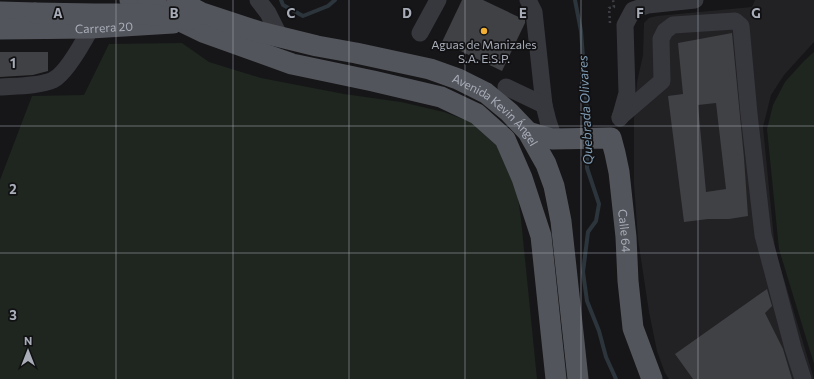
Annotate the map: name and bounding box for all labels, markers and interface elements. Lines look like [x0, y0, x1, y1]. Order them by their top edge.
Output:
text: A [53, 5, 63, 21]
text: B [170, 5, 179, 21]
text: C [287, 5, 296, 21]
text: D [402, 5, 412, 21]
text: E [519, 5, 527, 21]
text: F [636, 5, 644, 21]
text: G [751, 5, 761, 21]
street label: Carrera 20 [75, 18, 133, 35]
marker: Aguas de Manizales S.A. E.S.P. [479, 26, 489, 36]
place label: Aguas de Manizales S.A. E.S.P. [431, 37, 537, 65]
text: 1 [10, 55, 16, 71]
water label: Quebrada Olivares [574, 55, 596, 165]
street label: Avenida Kevin Ángel [451, 71, 541, 148]
text: 2 [9, 181, 17, 197]
street label: Calle 64 [616, 208, 634, 253]
text: 3 [9, 307, 17, 323]
north arrow [8, 331, 48, 371]
text: N [24, 334, 32, 347]

